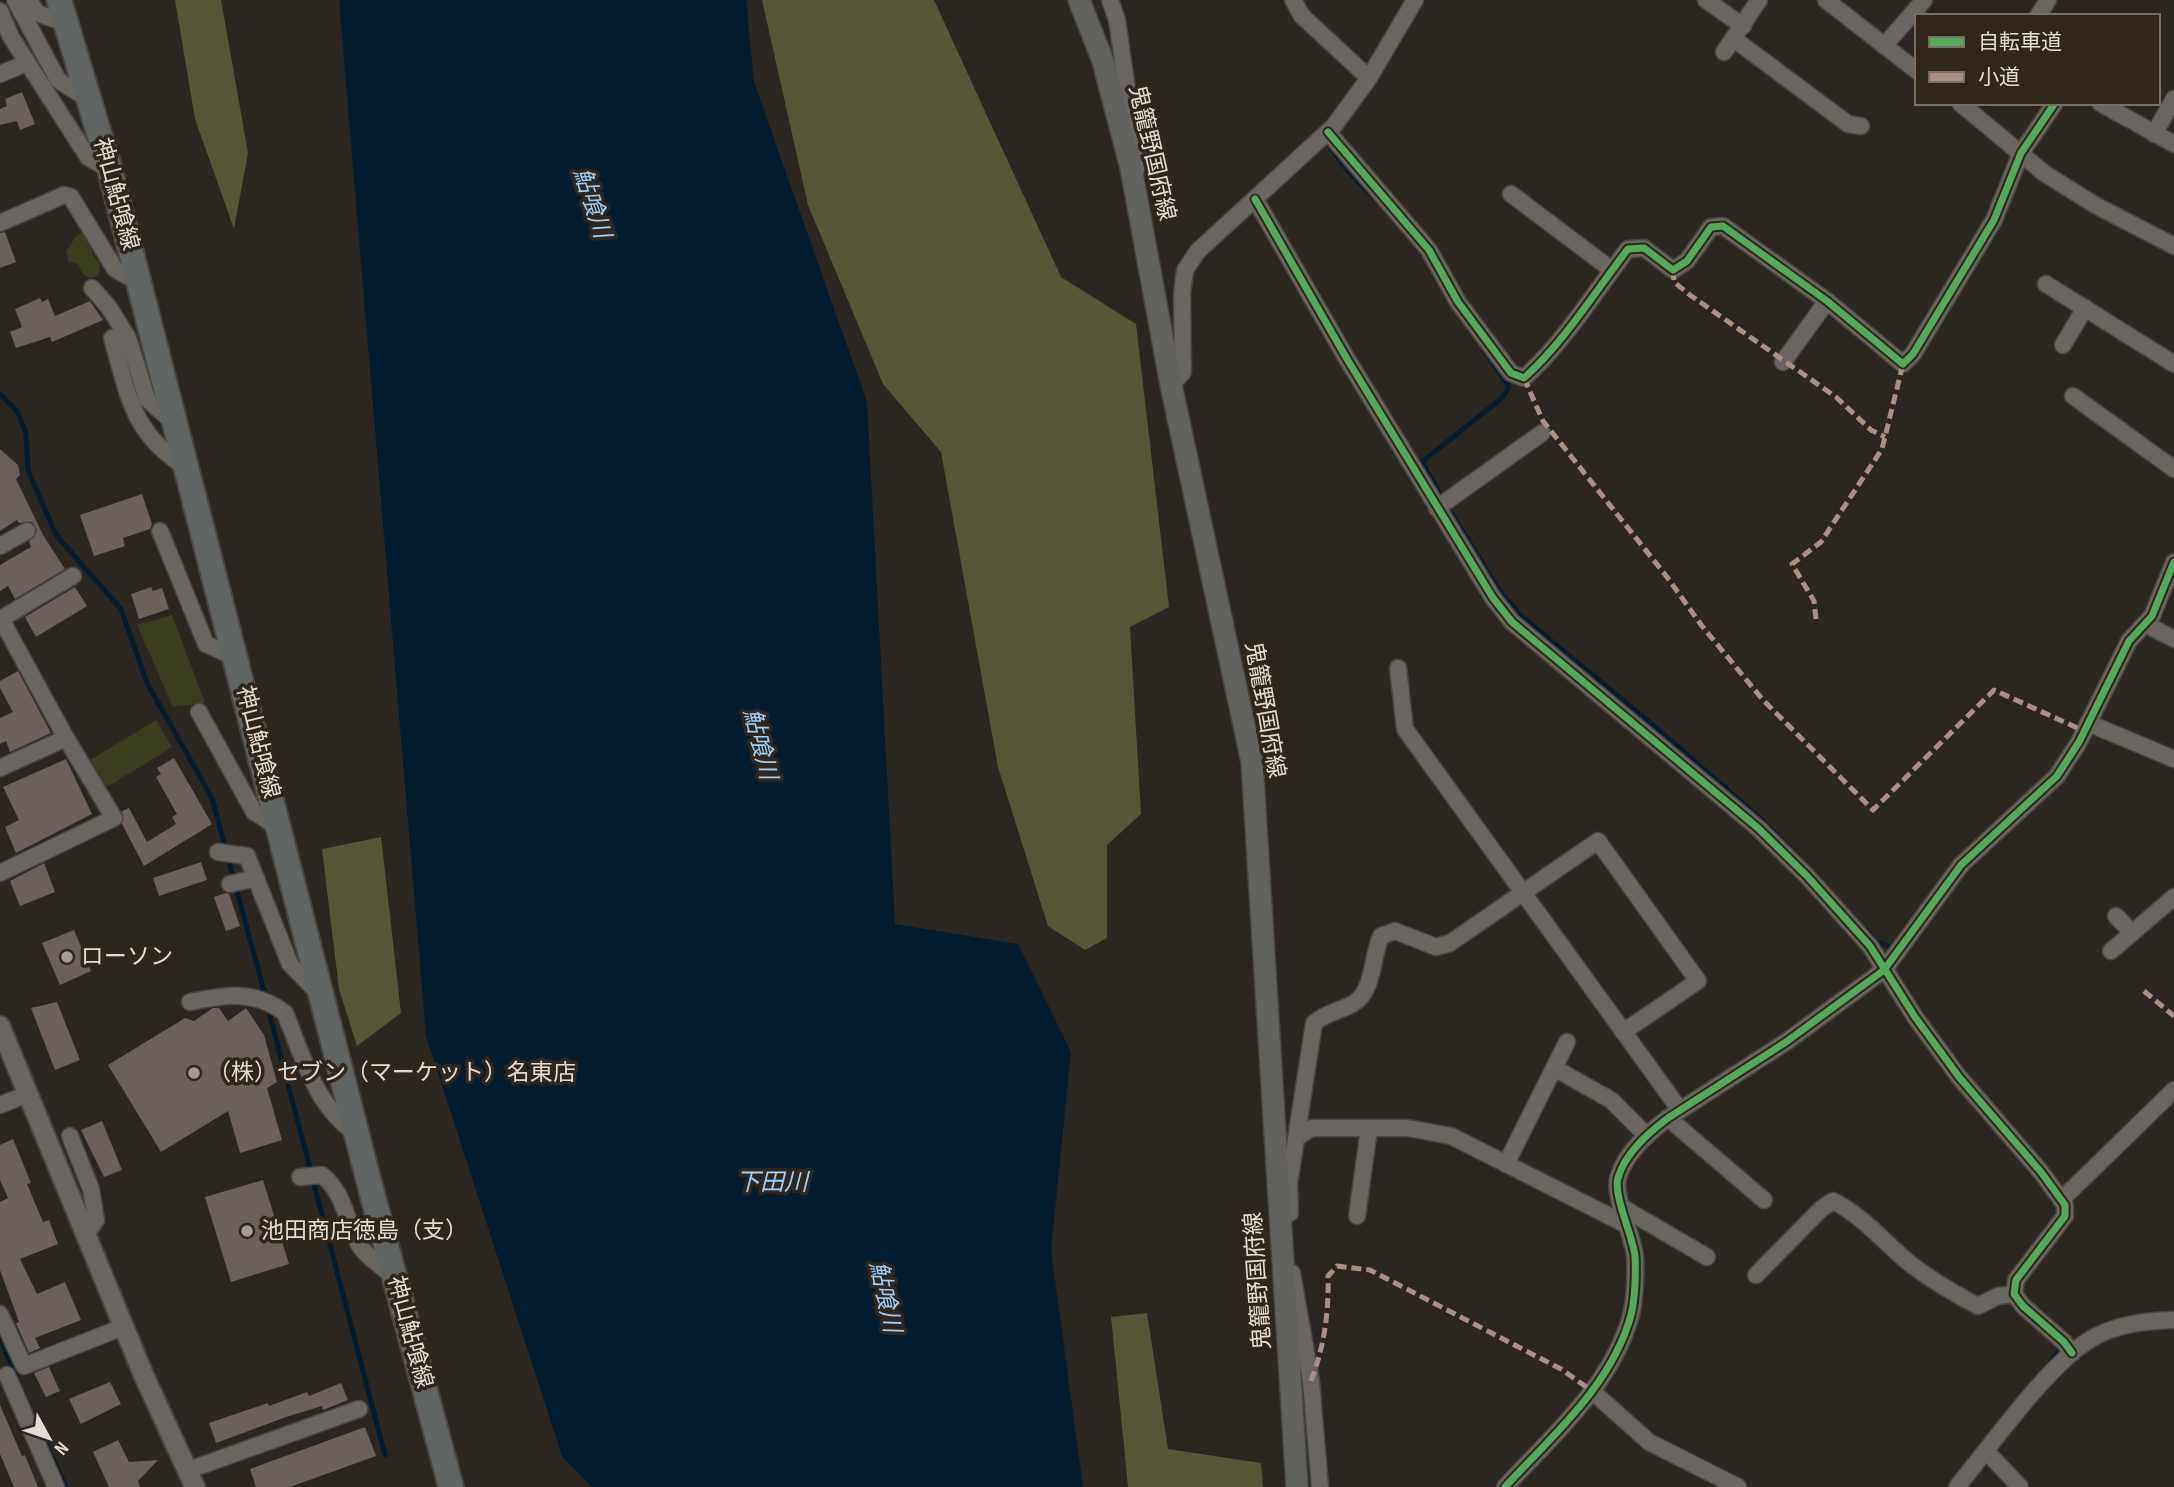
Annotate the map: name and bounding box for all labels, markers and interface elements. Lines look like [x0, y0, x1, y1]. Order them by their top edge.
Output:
legend [1915, 14, 2160, 105]
text: 自転車道 [1978, 30, 2062, 55]
text: 小道 [1978, 65, 2020, 90]
street label: 鬼籠野国府線 [1123, 83, 1181, 223]
street label: 神山鮎喰線 [88, 135, 144, 253]
water label: 鮎喰川 [567, 164, 618, 245]
street label: 鬼籠野国府線 [1239, 640, 1291, 780]
street label: 神山鮎喰線 [231, 683, 285, 801]
water label: 鮎喰川 [737, 706, 784, 785]
place label: ローソン [81, 943, 173, 971]
marker: ローソン [59, 949, 75, 965]
place label: （株）セブン（マーケット）名東店 [208, 1059, 576, 1087]
marker: （株）セブン（マーケット）名東店 [186, 1065, 202, 1081]
water label: 下田川 [736, 1168, 811, 1197]
street label: 鬼籠野国府線 [1239, 1211, 1277, 1351]
place label: 池田商店徳島（支） [261, 1217, 468, 1245]
marker: 池田商店徳島（支） [239, 1223, 255, 1239]
water label: 鮎喰川 [863, 1259, 907, 1338]
street label: 神山鮎喰線 [382, 1273, 438, 1391]
north arrow [14, 1403, 84, 1473]
text: N [49, 1437, 73, 1459]

